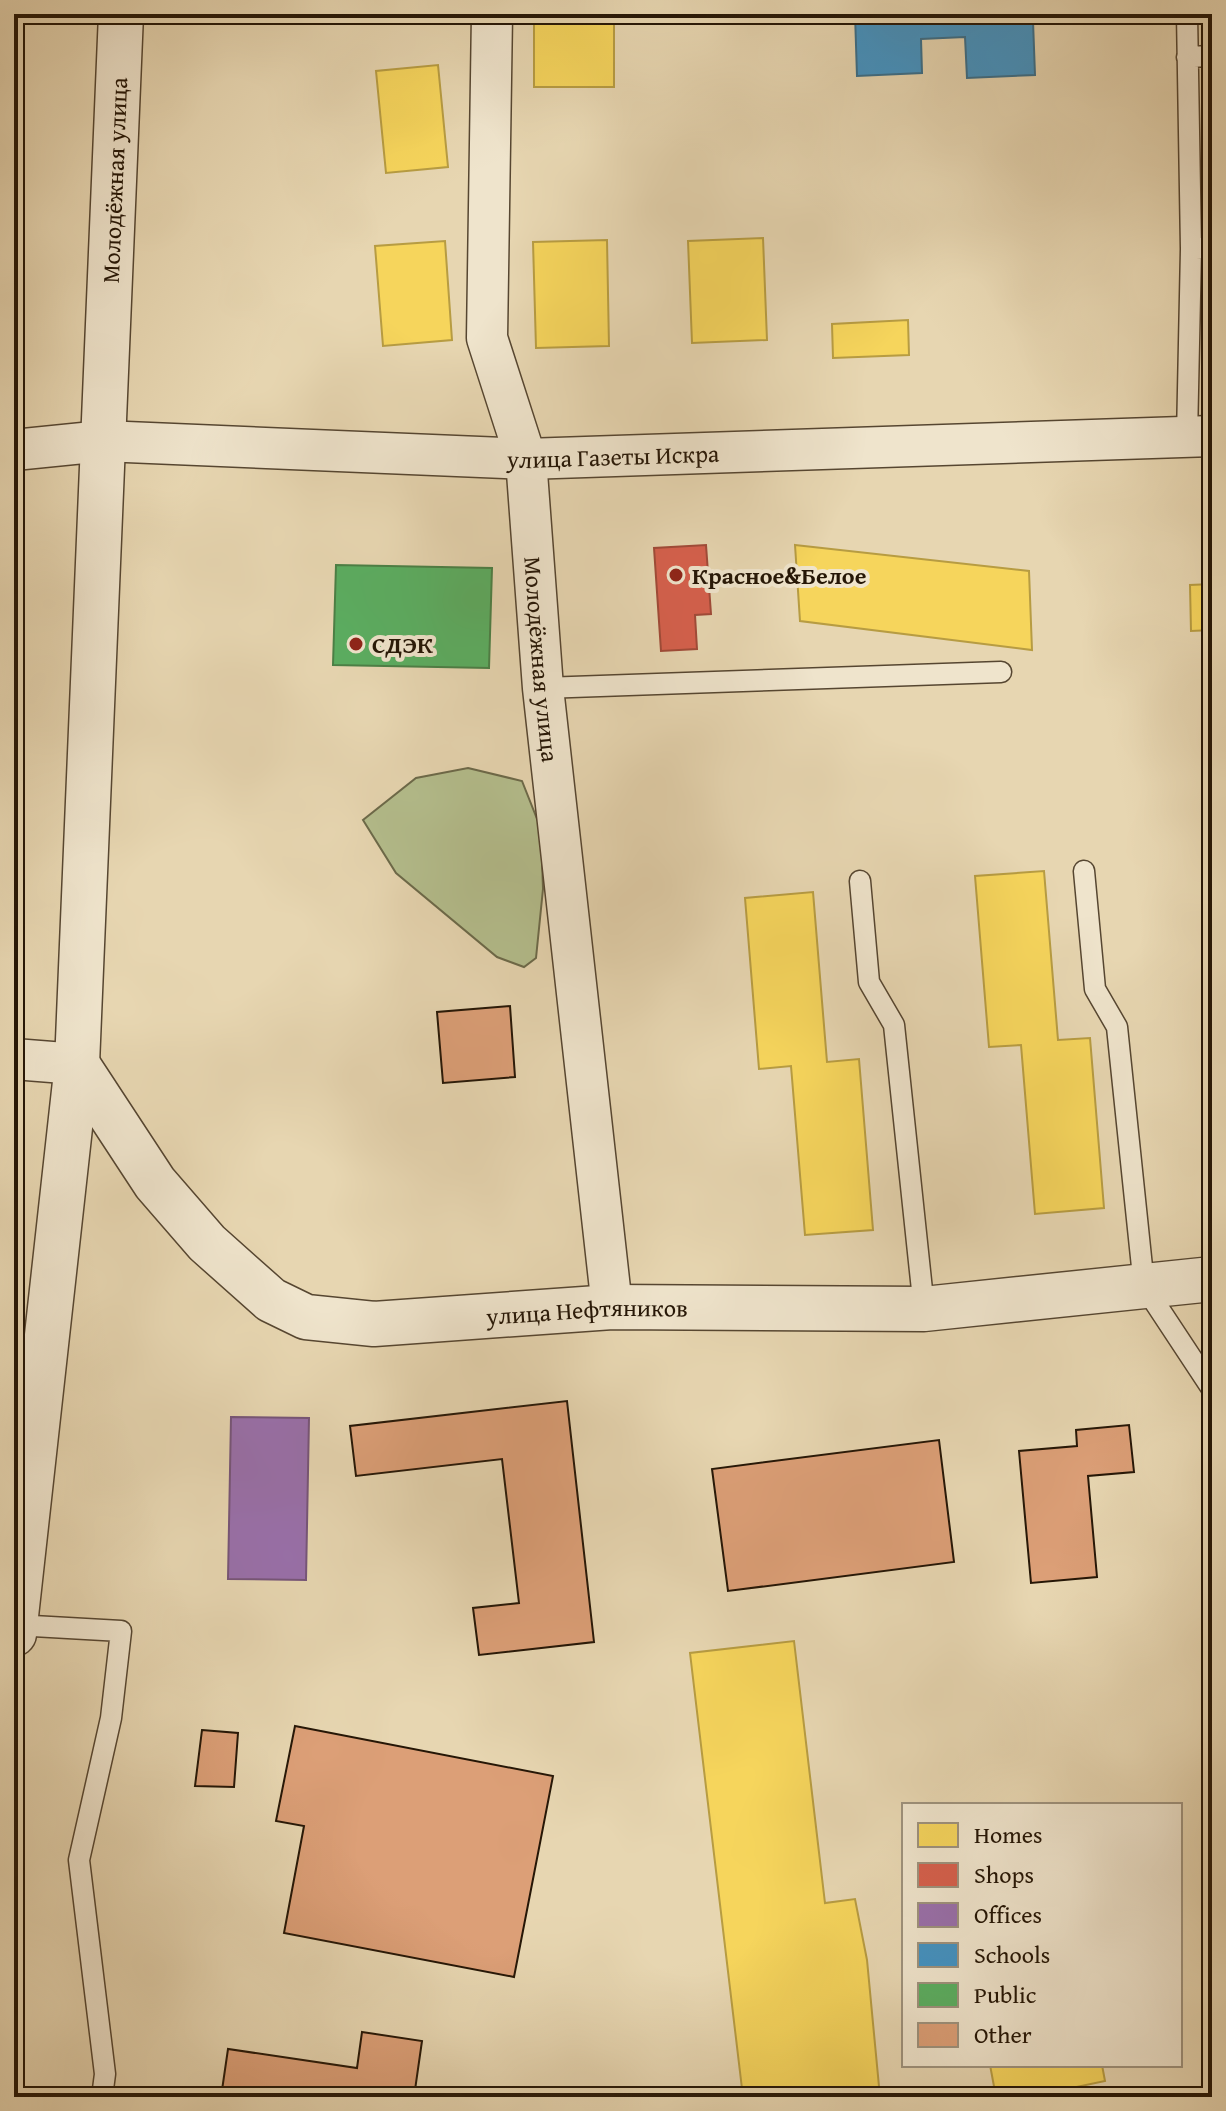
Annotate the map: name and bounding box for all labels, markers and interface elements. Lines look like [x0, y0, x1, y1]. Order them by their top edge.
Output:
street label: Молодёжная улица [92, 76, 136, 284]
street label: улица Газеты Искра [505, 435, 720, 477]
street label: Молодёжная улица [516, 555, 569, 764]
place label: Красное&Белое [692, 558, 867, 593]
marker: Красное&Белое [667, 566, 685, 584]
place label: СДЭК [372, 627, 433, 662]
marker: СДЭК [347, 635, 365, 653]
street label: улица Нефтяников [484, 1289, 688, 1334]
legend [902, 1803, 1182, 2067]
text: Homes [974, 1817, 1043, 1852]
text: Shops [974, 1857, 1034, 1892]
text: Offices [974, 1897, 1042, 1932]
text: Schools [974, 1937, 1050, 1972]
text: Public [974, 1977, 1037, 2012]
text: Other [974, 2017, 1032, 2052]

